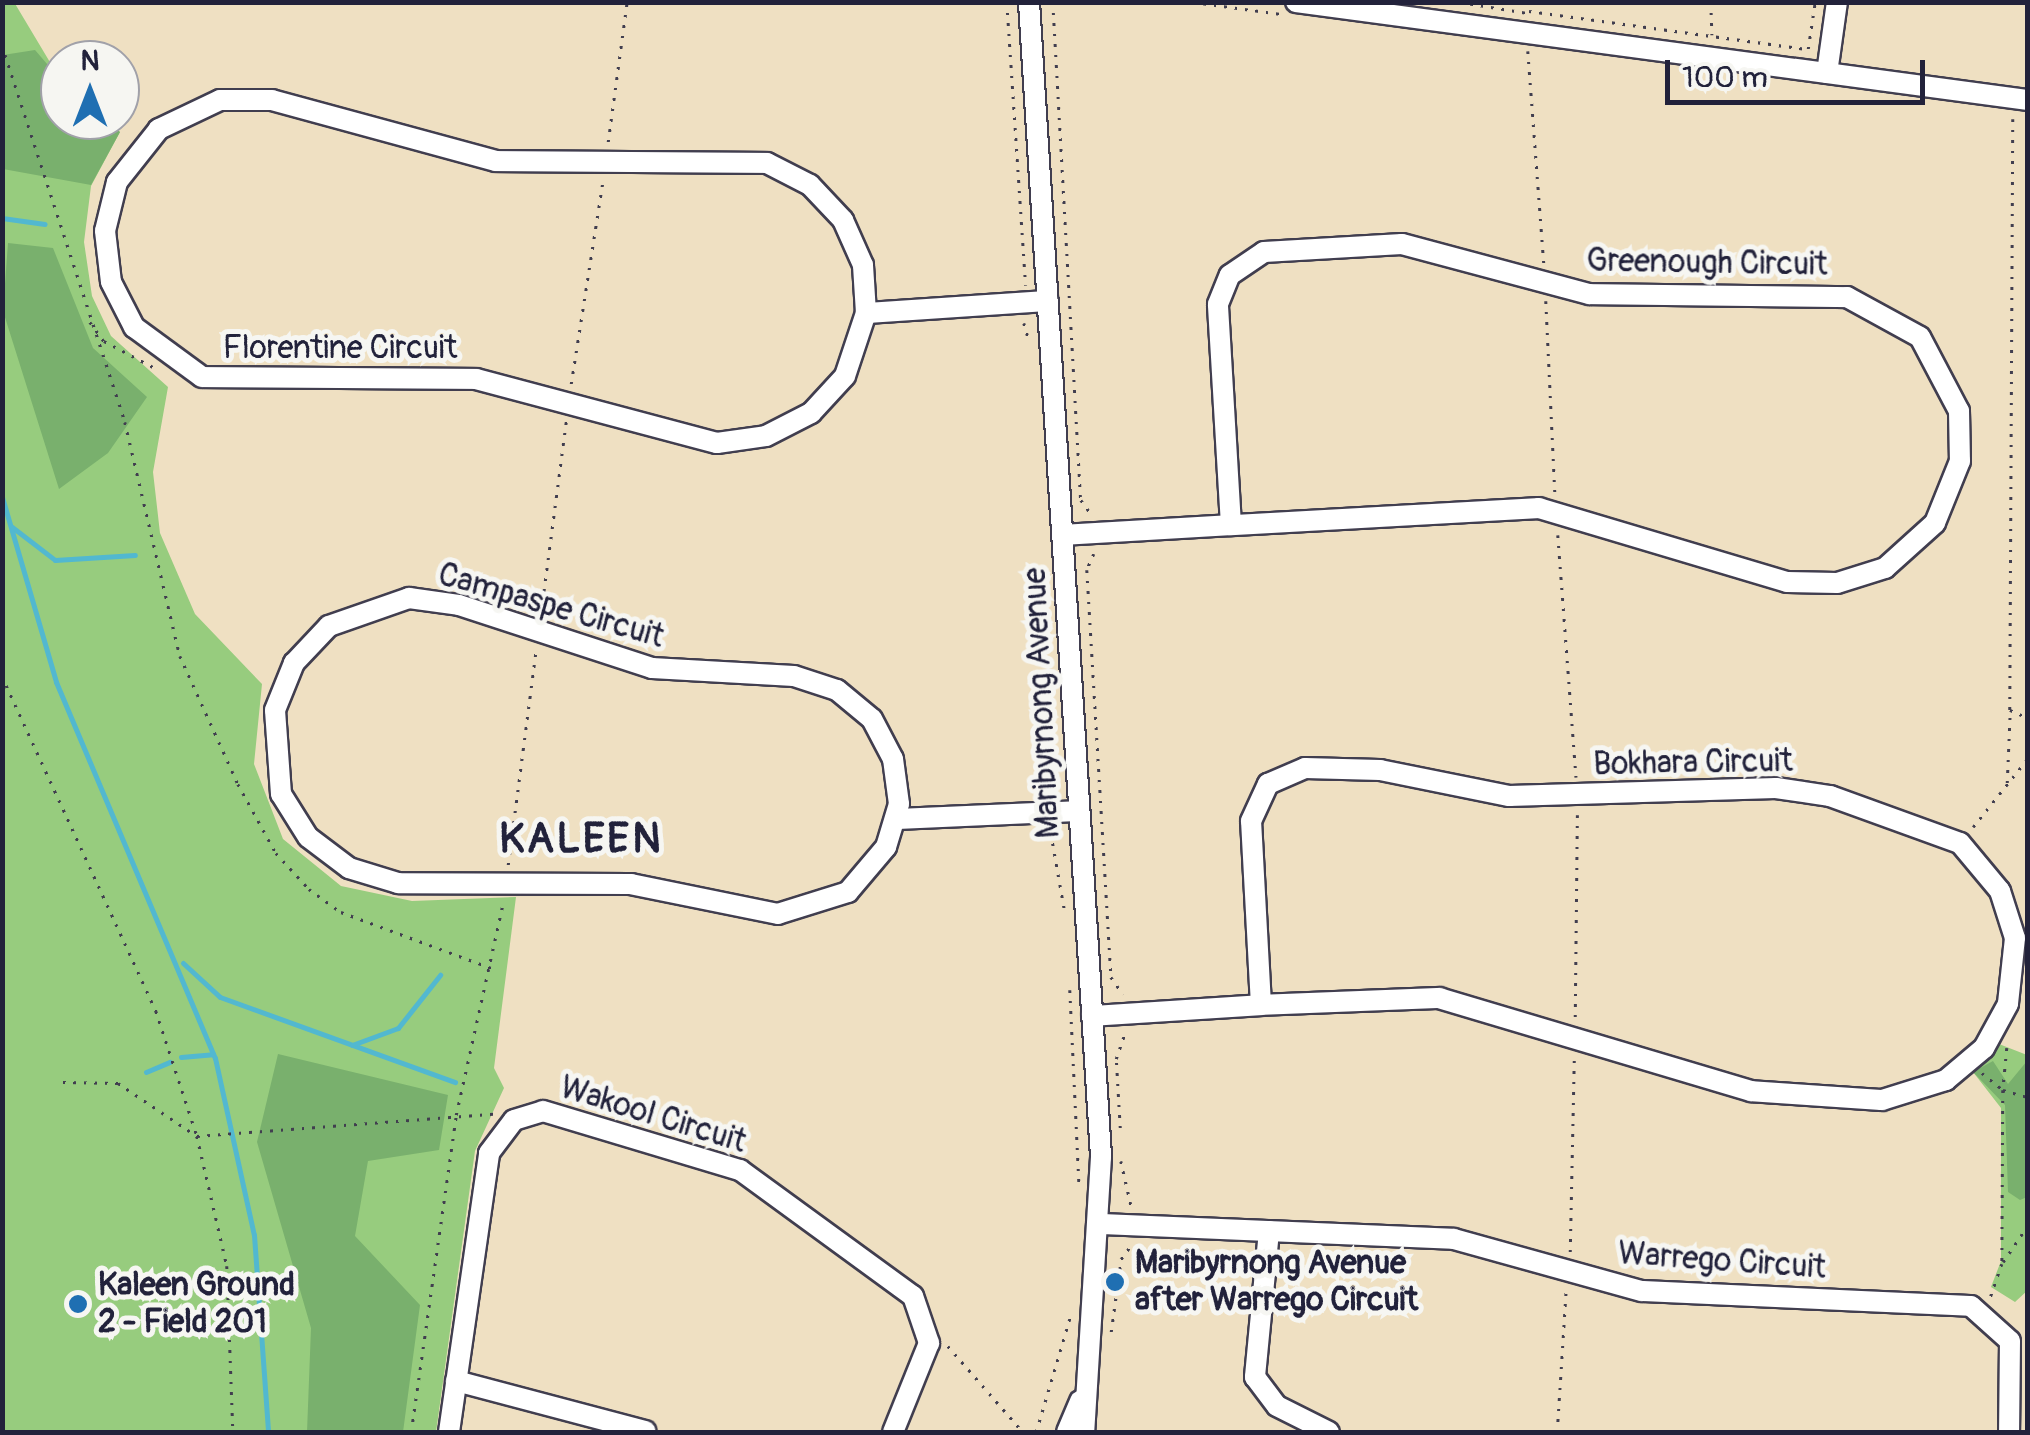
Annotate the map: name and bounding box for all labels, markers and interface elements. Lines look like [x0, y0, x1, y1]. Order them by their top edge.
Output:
north arrow [40, 40, 140, 140]
scale bar [1670, 40, 1930, 102]
text: N [81, 44, 99, 79]
text: 100 m [1682, 59, 1768, 96]
street label: Greenough Circuit [1586, 242, 1828, 284]
street label: Florentine Circuit [223, 329, 457, 367]
street label: Campaspe Circuit [434, 555, 668, 657]
street label: Maribyrnong Avenue [1016, 567, 1068, 839]
street label: Bokhara Circuit [1593, 742, 1793, 784]
district label: KALEEN [499, 814, 663, 864]
street label: Wakool Circuit [555, 1069, 751, 1161]
street label: Warrego Circuit [1617, 1235, 1827, 1287]
place label: Maribyrnong Avenue after Warrego Circuit [1135, 1245, 1418, 1320]
place label: Kaleen Ground 2 - Field 201 [98, 1267, 295, 1342]
marker: Maribyrnong Avenue after Warrego Circuit [1104, 1271, 1126, 1293]
marker: Kaleen Ground 2 - Field 201 [67, 1293, 89, 1315]

